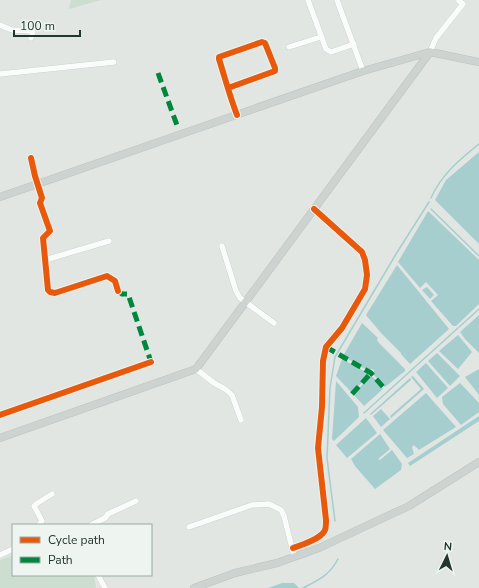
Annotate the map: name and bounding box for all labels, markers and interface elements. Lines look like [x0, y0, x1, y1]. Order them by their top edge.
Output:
scale bar [14, 12, 80, 38]
text: 100 m [20, 18, 55, 34]
legend [12, 524, 152, 576]
text: Cycle path [48, 532, 105, 548]
north arrow [427, 536, 467, 576]
text: N [443, 539, 453, 554]
text: Path [48, 552, 73, 568]

